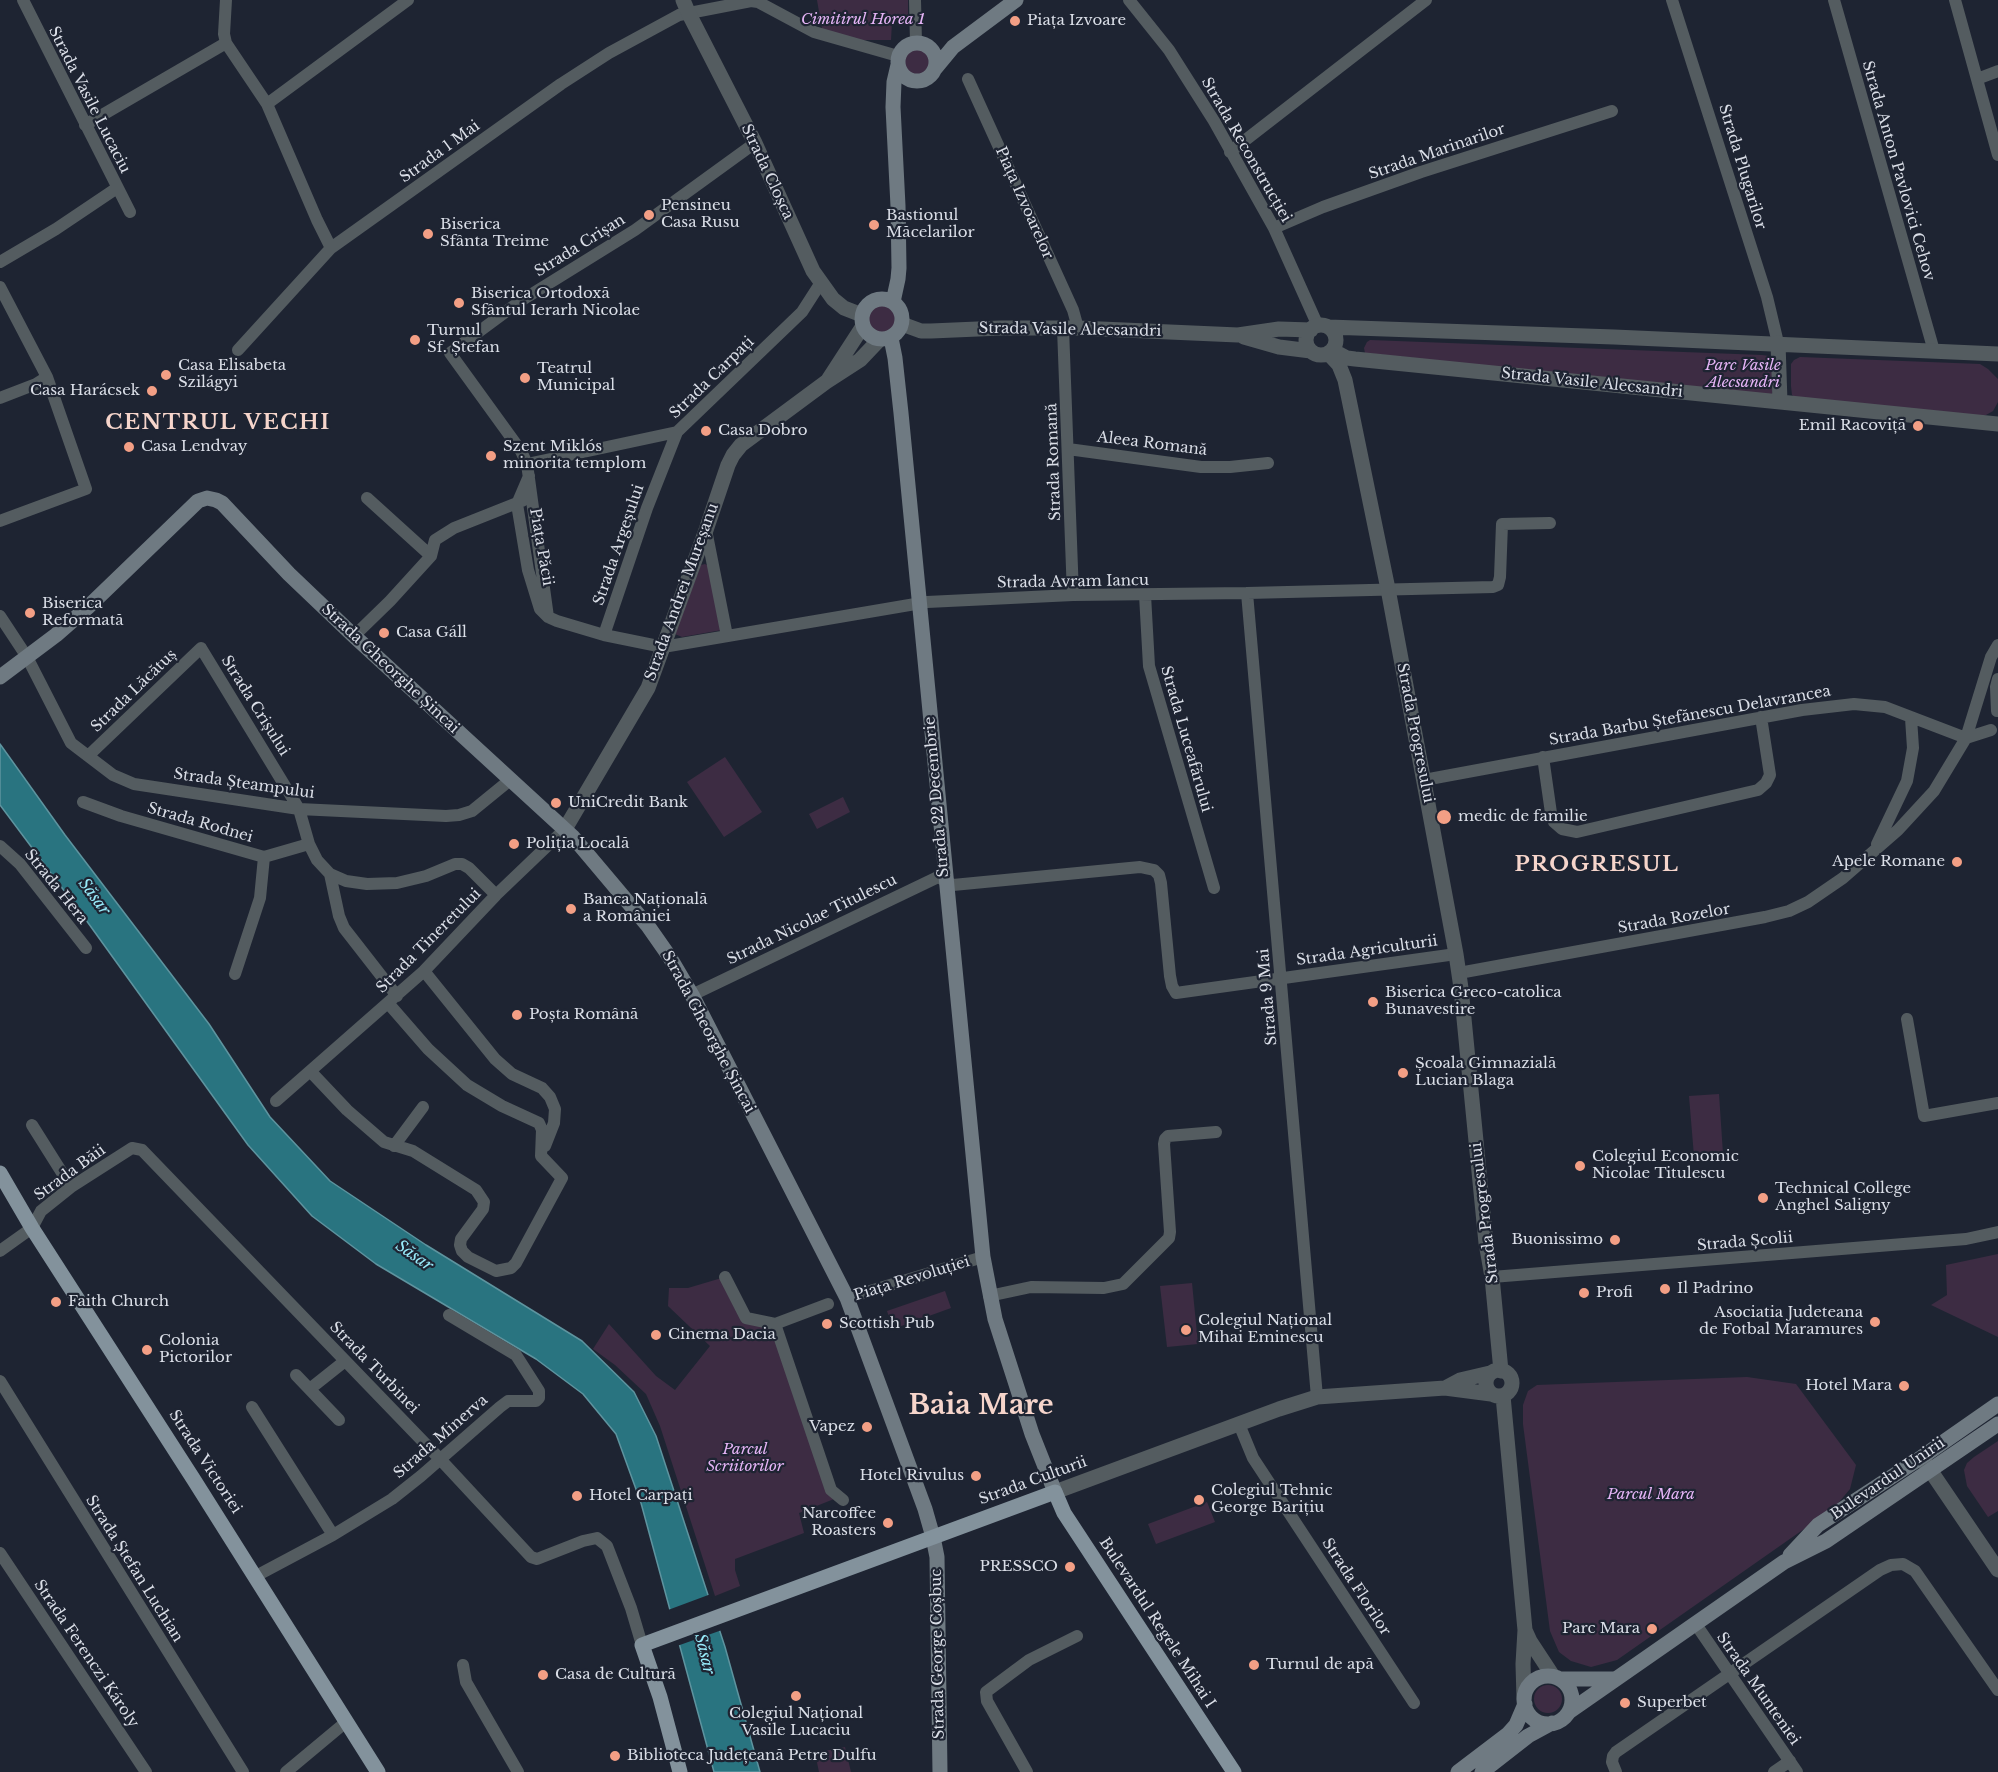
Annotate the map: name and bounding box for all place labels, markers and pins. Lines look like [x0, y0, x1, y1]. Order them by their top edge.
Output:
place label: Piața Izvoare [1027, 12, 1126, 30]
marker: Piața Izvoare [1008, 14, 1022, 28]
place label: Pensineu Casa Rusu [661, 197, 739, 232]
place label: Bastionul Măcelarilor [886, 207, 975, 242]
marker: Pensineu Casa Rusu [642, 208, 656, 222]
place label: Biserica Sfânta Treime [440, 216, 549, 251]
marker: Bastionul Măcelarilor [867, 218, 881, 232]
marker: Biserica Sfânta Treime [421, 227, 435, 241]
place label: Biserica Ortodoxă Sfântul Ierarh Nicolae [471, 285, 640, 320]
marker: Biserica Ortodoxă Sfântul Ierarh Nicolae [452, 296, 466, 310]
place label: Turnul Sf. Ștefan [427, 322, 500, 357]
marker: Turnul Sf. Ștefan [408, 333, 422, 347]
place label: Casa Elisabeta Szilágyi [178, 357, 286, 392]
place label: Teatrul Municipal [537, 360, 615, 395]
marker: Casa Elisabeta Szilágyi [159, 368, 173, 382]
marker: Teatrul Municipal [518, 371, 532, 385]
place label: Casa Harácsek [30, 382, 140, 400]
marker: Casa Harácsek [145, 384, 159, 398]
place label: Emil Racoviță [1799, 417, 1906, 435]
marker: Emil Racoviță [1911, 419, 1925, 433]
place label: Casa Dobro [718, 422, 807, 440]
marker: Casa Dobro [699, 424, 713, 438]
place label: Casa Lendvay [141, 438, 247, 456]
place label: Szent Miklós minorita templom [503, 438, 646, 473]
marker: Casa Lendvay [122, 440, 136, 454]
marker: Szent Miklós minorita templom [484, 449, 498, 463]
place label: Biserica Reformată [42, 595, 124, 630]
marker: Biserica Reformată [23, 606, 37, 620]
place label: Casa Gáll [396, 624, 467, 642]
marker: Casa Gáll [377, 626, 391, 640]
place label: UniCredit Bank [568, 794, 688, 812]
marker: UniCredit Bank [549, 796, 563, 810]
marker: medic de familie [1435, 808, 1453, 826]
place label: medic de familie [1458, 808, 1588, 826]
place label: Poliția Locală [526, 835, 629, 853]
marker: Poliția Locală [507, 837, 521, 851]
place label: Apele Romane [1832, 853, 1945, 871]
marker: Apele Romane [1950, 855, 1964, 869]
place label: Banca Națională a României [583, 891, 708, 926]
marker: Banca Națională a României [564, 902, 578, 916]
place label: Biserica Greco-catolica Bunavestire [1385, 984, 1562, 1019]
marker: Biserica Greco-catolica Bunavestire [1366, 995, 1380, 1009]
place label: Poșta Română [529, 1006, 638, 1024]
marker: Poșta Română [510, 1008, 524, 1022]
place label: Școala Gimnazială Lucian Blaga [1415, 1055, 1556, 1090]
marker: Școala Gimnazială Lucian Blaga [1396, 1066, 1410, 1080]
place label: Colegiul Economic Nicolae Titulescu [1592, 1148, 1739, 1183]
marker: Colegiul Economic Nicolae Titulescu [1573, 1159, 1587, 1173]
place label: Technical College Anghel Saligny [1775, 1180, 1911, 1215]
marker: Technical College Anghel Saligny [1756, 1191, 1770, 1205]
place label: Buonissimo [1512, 1231, 1603, 1249]
marker: Buonissimo [1608, 1233, 1622, 1247]
place label: Il Padrino [1677, 1280, 1753, 1298]
marker: Il Padrino [1658, 1282, 1672, 1296]
place label: Profi [1596, 1284, 1633, 1302]
marker: Profi [1577, 1286, 1591, 1300]
place label: Faith Church [68, 1293, 169, 1311]
marker: Faith Church [49, 1295, 63, 1309]
place label: Asociatia Judeteana de Fotbal Maramures [1699, 1304, 1863, 1339]
place label: Colegiul Național Mihai Eminescu [1198, 1312, 1332, 1347]
place label: Scottish Pub [839, 1315, 935, 1333]
marker: Asociatia Judeteana de Fotbal Maramures [1868, 1315, 1882, 1329]
marker: Scottish Pub [820, 1317, 834, 1331]
marker: Colegiul Național Mihai Eminescu [1179, 1323, 1193, 1337]
place label: Cinema Dacia [668, 1326, 776, 1344]
marker: Cinema Dacia [649, 1328, 663, 1342]
place label: Colonia Pictorilor [159, 1332, 232, 1367]
marker: Colonia Pictorilor [140, 1343, 154, 1357]
place label: Hotel Mara [1805, 1377, 1892, 1395]
marker: Hotel Mara [1897, 1379, 1911, 1393]
place label: Vapez [809, 1418, 855, 1436]
marker: Vapez [860, 1420, 874, 1434]
place label: Hotel Rivulus [859, 1467, 964, 1485]
marker: Hotel Rivulus [969, 1469, 983, 1483]
place label: Colegiul Tehnic George Barițiu [1211, 1482, 1332, 1517]
place label: Hotel Carpați [589, 1487, 692, 1505]
marker: Hotel Carpați [570, 1489, 584, 1503]
marker: Colegiul Tehnic George Barițiu [1192, 1493, 1206, 1507]
place label: Narcoffee Roasters [802, 1505, 876, 1540]
marker: Narcoffee Roasters [881, 1516, 895, 1530]
place label: PRESSCO [979, 1558, 1058, 1576]
marker: PRESSCO [1063, 1560, 1077, 1574]
place label: Parc Mara [1562, 1620, 1640, 1638]
marker: Parc Mara [1645, 1622, 1659, 1636]
place label: Turnul de apă [1266, 1656, 1374, 1674]
marker: Turnul de apă [1247, 1658, 1261, 1672]
place label: Casa de Cultură [555, 1666, 676, 1684]
marker: Casa de Cultură [536, 1668, 550, 1682]
marker: Colegiul Național Vasile Lucaciu [789, 1689, 803, 1703]
place label: Superbet [1637, 1694, 1707, 1712]
marker: Superbet [1618, 1696, 1632, 1710]
place label: Colegiul Național Vasile Lucaciu [729, 1705, 863, 1740]
place label: Biblioteca Județeană Petre Dulfu [627, 1747, 876, 1765]
marker: Biblioteca Județeană Petre Dulfu [608, 1749, 622, 1763]

